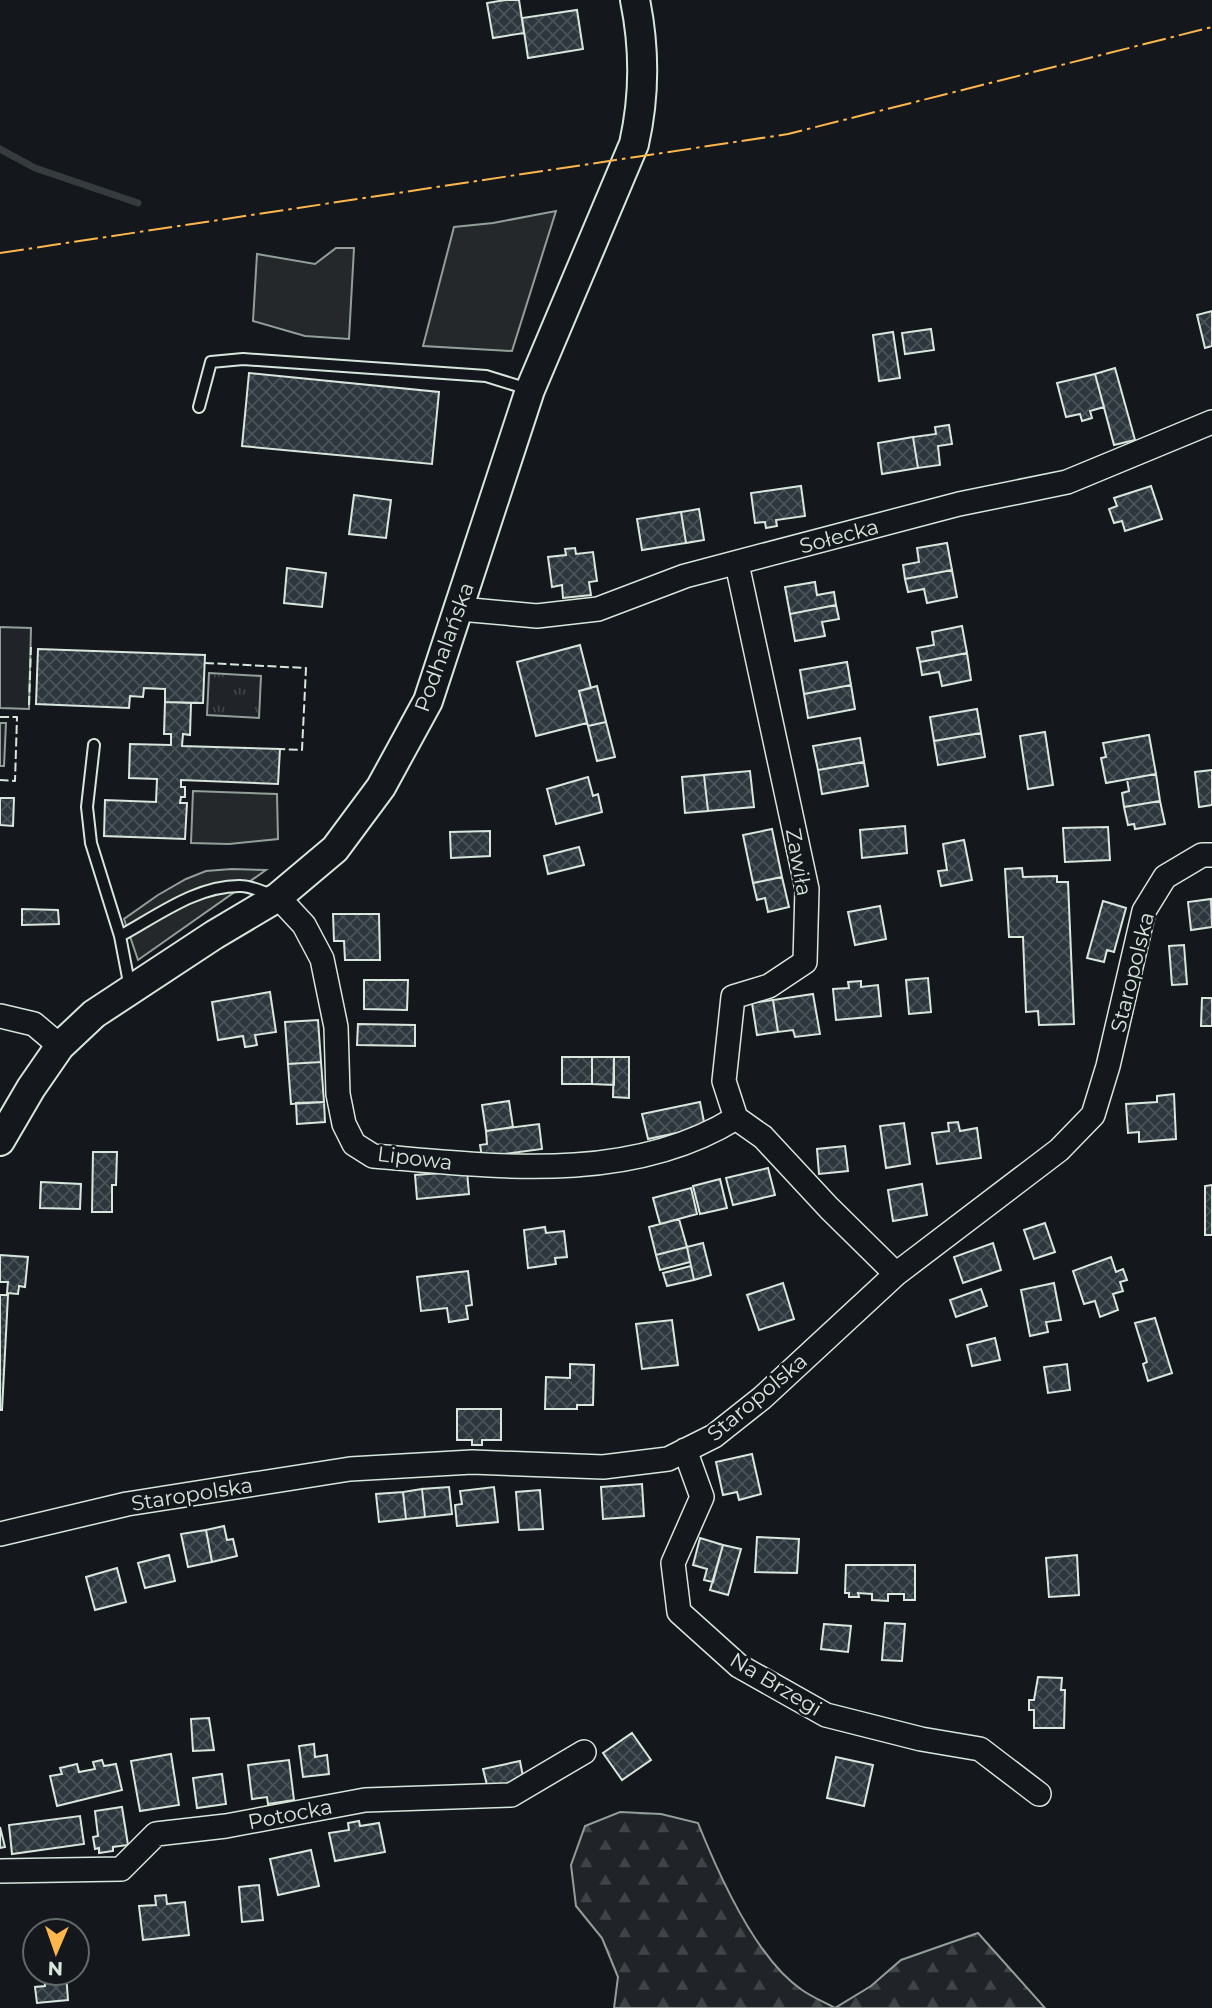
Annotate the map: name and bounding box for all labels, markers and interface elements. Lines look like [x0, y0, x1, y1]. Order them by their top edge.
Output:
street label: Sołecka [797, 513, 881, 559]
street label: Podhalańska [409, 579, 479, 715]
street label: Zawiła [781, 826, 817, 898]
street label: Staropolska [1105, 909, 1159, 1035]
street label: Lipowa [376, 1141, 454, 1175]
street label: Staropolska [702, 1348, 812, 1446]
street label: Staropolska [129, 1472, 255, 1516]
street label: Na Brzegi [726, 1647, 826, 1721]
street label: Potocka [246, 1794, 334, 1834]
north arrow [21, 1917, 91, 1987]
text: N [47, 1957, 64, 1980]

